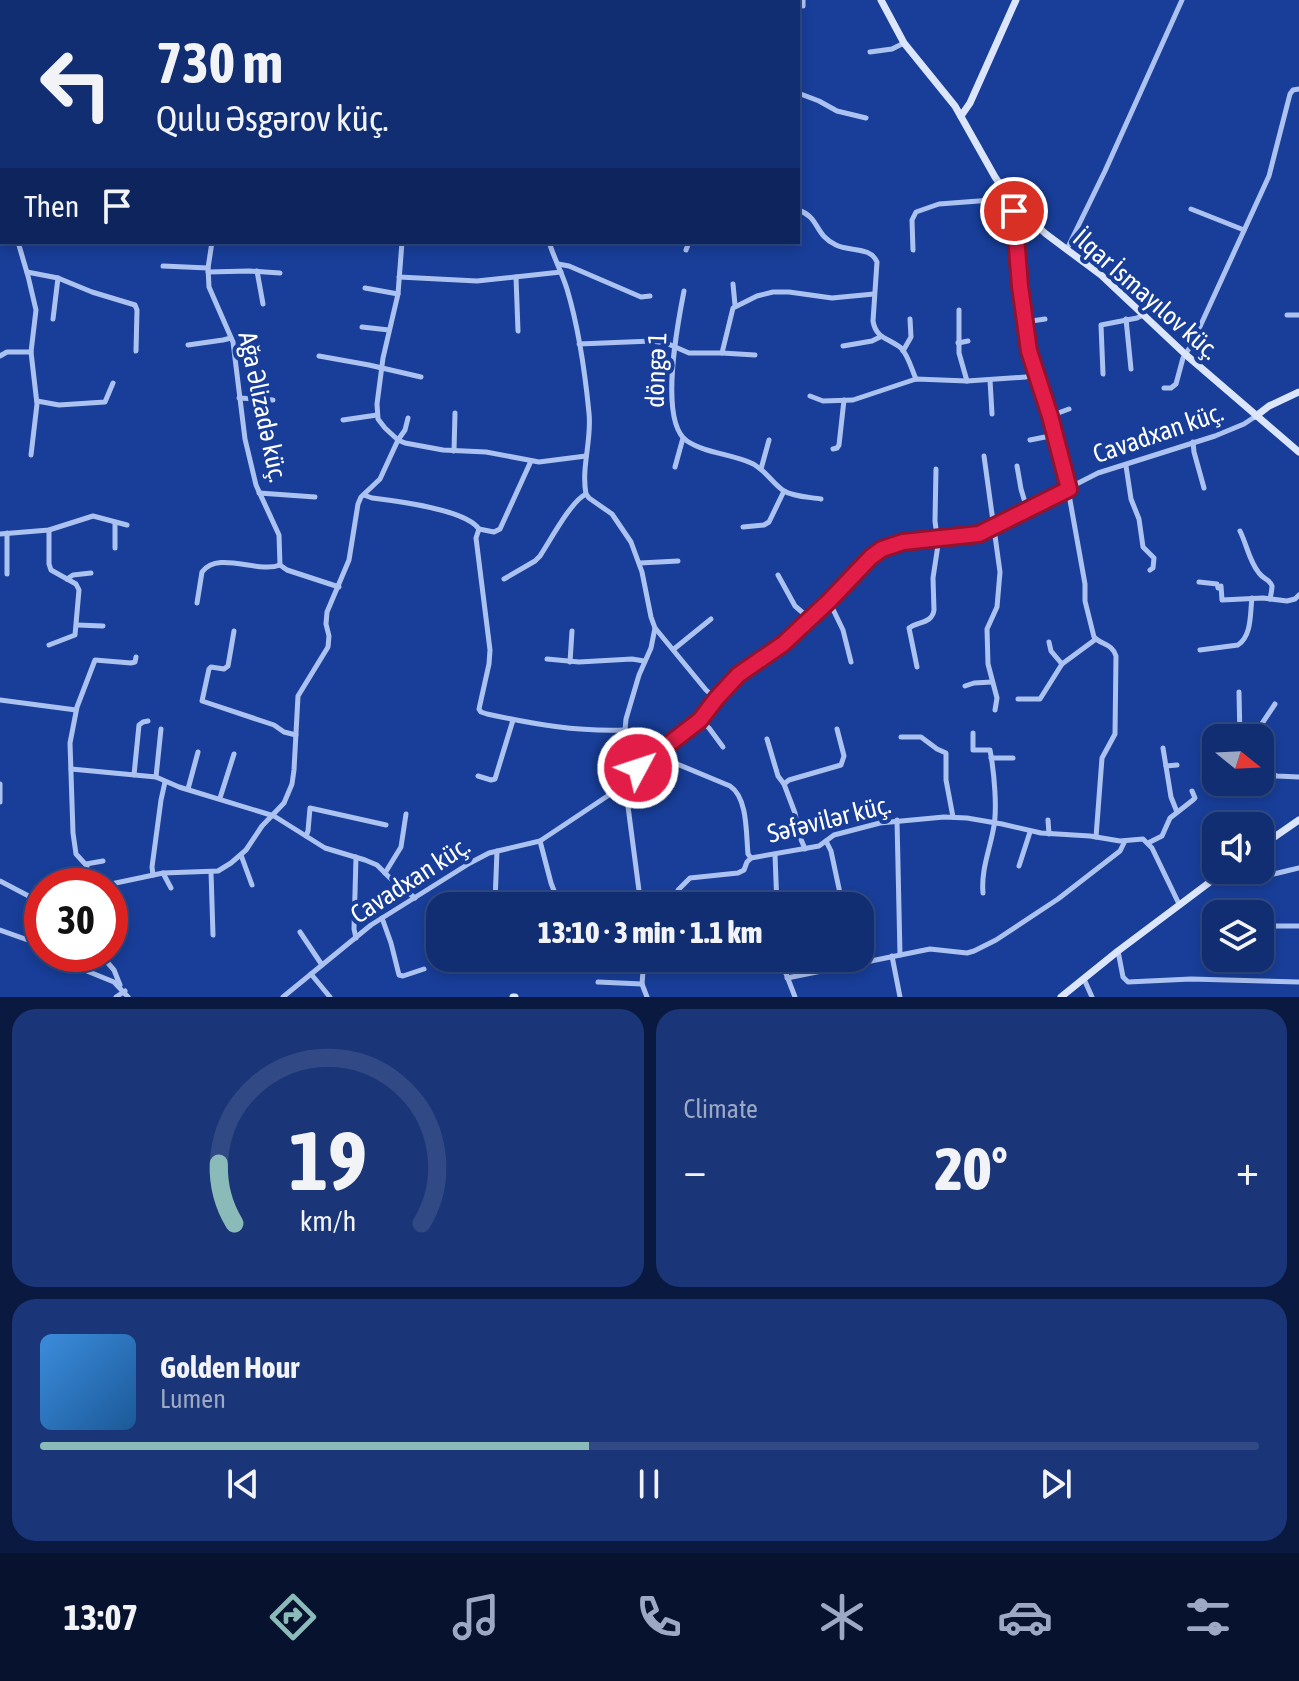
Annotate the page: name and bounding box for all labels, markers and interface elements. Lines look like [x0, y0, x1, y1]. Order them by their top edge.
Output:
text: 730 m [156, 31, 283, 95]
icon: left [24, 32, 128, 136]
text: Qulu Əsgərov küç. [156, 97, 389, 139]
pin [980, 177, 1048, 245]
icon: arrive [95, 184, 139, 228]
text: Then [24, 189, 79, 223]
icon: arrive [992, 189, 1036, 233]
street label: İlqar İsmayılov küç. [1067, 223, 1225, 365]
street label: Ağa Əlizadə küç. [232, 329, 294, 485]
street label: döngə 1 [640, 332, 672, 408]
street label: Cavadxan küç. [1089, 397, 1227, 469]
north arrow [1202, 724, 1274, 796]
map controls [1202, 724, 1274, 972]
position arrow [596, 726, 680, 810]
street label: Səfəvilər küç. [764, 789, 894, 849]
button: sound [1202, 812, 1274, 884]
street label: Cavadxan küç. [345, 830, 475, 930]
speed limit sign: 30 [24, 868, 128, 972]
button: layers [1202, 900, 1274, 972]
text: 13:10 · 3 min · 1.1 km [538, 915, 762, 949]
text: Climate [684, 1094, 758, 1124]
text: 19 [289, 1112, 367, 1208]
text: 20° [935, 1134, 1008, 1203]
text: − [684, 1144, 706, 1194]
text: + [1236, 1144, 1259, 1194]
text: km/h [299, 1204, 356, 1237]
text: Golden Hour [160, 1350, 299, 1384]
text: Lumen [160, 1384, 226, 1414]
icon: previous [221, 1462, 265, 1506]
icon: pause [627, 1462, 671, 1506]
icon: next [1034, 1462, 1078, 1506]
icon: directions [265, 1589, 321, 1645]
icon: music [448, 1589, 504, 1645]
icon: phone [631, 1589, 687, 1645]
icon: climate [814, 1589, 870, 1645]
icon: car [997, 1589, 1053, 1645]
icon: filters [1180, 1589, 1236, 1645]
text: 13:07 [63, 1596, 138, 1638]

